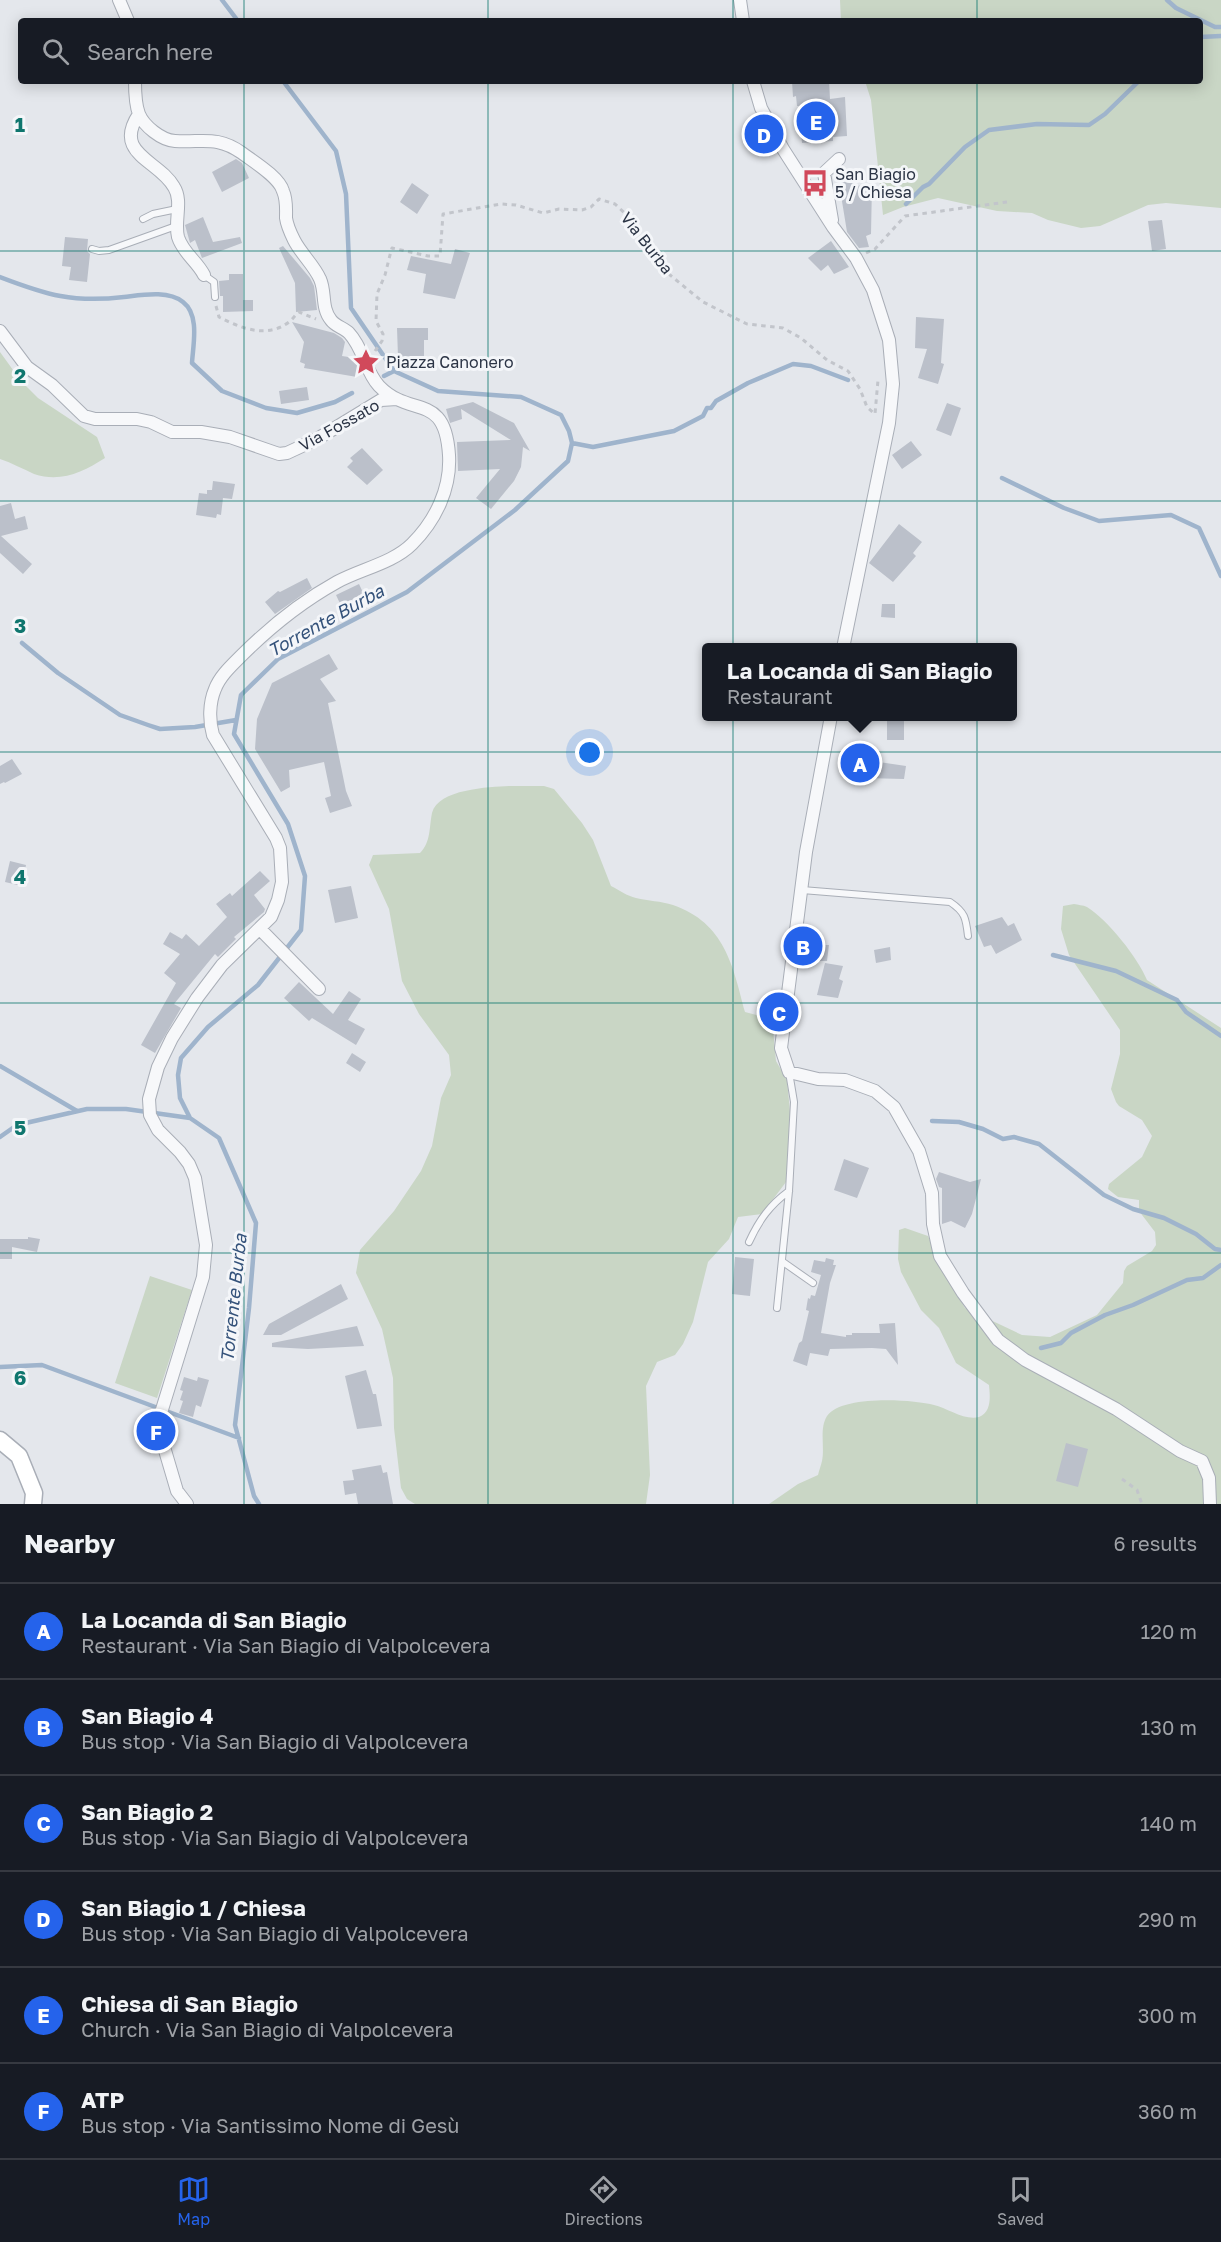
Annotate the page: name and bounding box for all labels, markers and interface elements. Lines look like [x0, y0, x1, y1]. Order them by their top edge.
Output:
search box [18, 18, 1203, 84]
icon: search [39, 35, 72, 68]
text: Search here [87, 38, 213, 65]
pin: E [796, 98, 836, 144]
text: 1 [15, 112, 25, 136]
pin: D [744, 112, 783, 156]
place label: San Biagio 5 / Chiesa [835, 164, 916, 202]
bus stop icon: San Biagio 5 / Chiesa [800, 168, 830, 198]
street label: Via Burba [616, 208, 678, 278]
place icon: Piazza Canonero [351, 347, 381, 377]
place label: Piazza Canonero [386, 352, 514, 372]
text: 2 [14, 363, 26, 387]
street label: Via Fossato [295, 395, 383, 455]
water label: Torrente Burba [264, 579, 388, 661]
text: 3 [14, 613, 26, 637]
popup [702, 643, 1017, 721]
text: La Locanda di San Biagio [727, 657, 992, 684]
text: Restaurant [727, 684, 833, 708]
your location [575, 738, 604, 767]
pin: A [840, 740, 880, 786]
text: 4 [14, 864, 26, 888]
pin: B [784, 924, 822, 968]
pin: C [760, 990, 798, 1034]
text: 5 [14, 1115, 26, 1139]
water label: Torrente Burba [215, 1232, 251, 1363]
text: 6 [14, 1365, 26, 1389]
pin: F [136, 1408, 176, 1454]
text: Nearby [24, 1528, 115, 1559]
text: 6 results [1113, 1531, 1197, 1555]
text: La Locanda di San Biagio [81, 1606, 347, 1633]
text: A [36, 1619, 51, 1643]
text: 120 m [1141, 1619, 1197, 1643]
text: Restaurant · Via San Biagio di Valpolcevera [81, 1633, 491, 1657]
text: San Biagio 4 [81, 1702, 214, 1729]
text: B [36, 1715, 51, 1739]
text: 130 m [1141, 1715, 1197, 1739]
text: Bus stop · Via San Biagio di Valpolcevera [81, 1729, 469, 1753]
text: San Biagio 2 [81, 1798, 213, 1825]
text: C [36, 1811, 51, 1835]
text: 140 m [1140, 1811, 1197, 1835]
text: Bus stop · Via San Biagio di Valpolcevera [81, 1825, 469, 1849]
text: San Biagio 1 / Chiesa [81, 1894, 306, 1921]
text: D [36, 1907, 51, 1931]
text: 290 m [1138, 1907, 1197, 1931]
text: Bus stop · Via San Biagio di Valpolcevera [81, 1921, 469, 1945]
text: Chiesa di San Biagio [81, 1990, 298, 2017]
text: E [37, 2003, 50, 2027]
text: 300 m [1138, 2003, 1197, 2027]
text: Church · Via San Biagio di Valpolcevera [81, 2017, 453, 2041]
text: ATP [81, 2086, 124, 2113]
text: F [38, 2099, 49, 2123]
text: 360 m [1138, 2099, 1197, 2123]
text: Bus stop · Via Santissimo Nome di Gesù [81, 2113, 459, 2137]
tab: Map [177, 2173, 210, 2229]
tab: Directions [565, 2173, 643, 2229]
tab: Saved [997, 2173, 1044, 2229]

